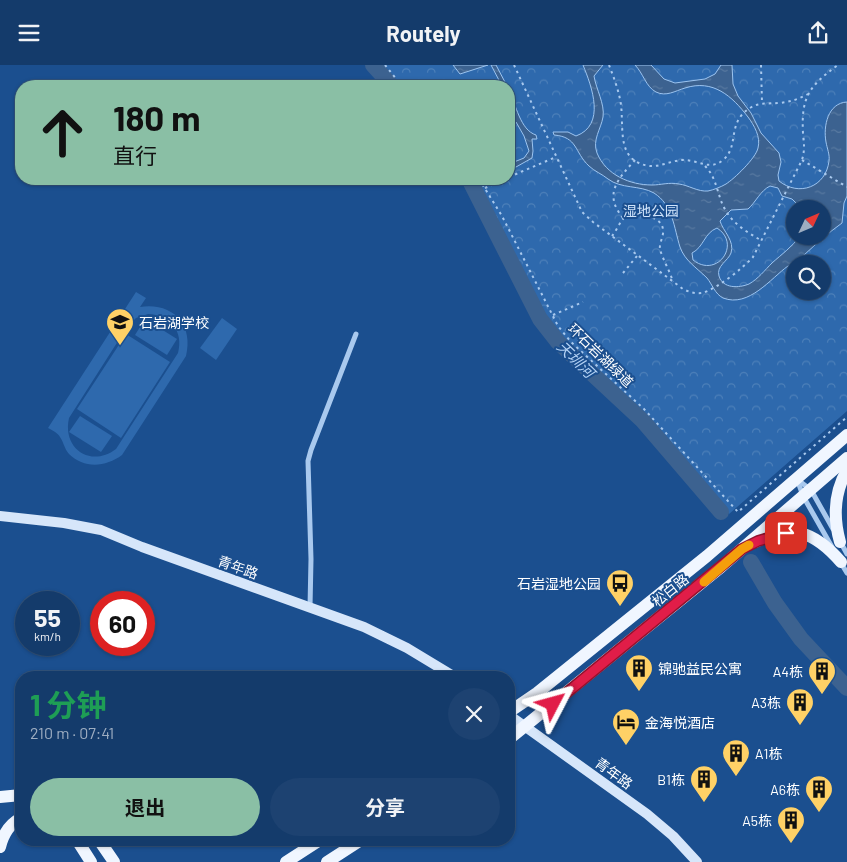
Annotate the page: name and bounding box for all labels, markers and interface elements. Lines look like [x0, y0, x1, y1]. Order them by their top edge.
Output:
icon: menu [15, 19, 43, 47]
icon: share [804, 19, 832, 47]
text: Routely [386, 20, 461, 46]
text: 180 m [113, 96, 201, 138]
icon: ahead [30, 100, 95, 165]
text: 直行 [113, 142, 157, 168]
north arrow [786, 200, 831, 245]
map controls [786, 200, 831, 300]
park label: 湿地公园 [623, 202, 679, 219]
button: search [786, 255, 831, 300]
school or university icon: 石岩湖学校 [105, 307, 135, 346]
place label: 石岩湖学校 [139, 314, 209, 331]
street label: 环石岩湖绿道 [565, 320, 637, 390]
water label: 天圳河 [554, 337, 601, 383]
pin [765, 512, 807, 554]
icon: arrive [772, 519, 800, 547]
street label: 青年路 [215, 552, 261, 582]
bus stop icon: 石岩湿地公园 [605, 568, 635, 607]
street label: 松白路 [648, 570, 692, 610]
place label: 石岩湿地公园 [517, 575, 601, 592]
speed limit sign: 60 [90, 591, 155, 656]
text: 55 [34, 602, 61, 632]
text: km/h [34, 629, 61, 643]
building icon: 锦驰益民公寓 [624, 653, 654, 692]
building icon: A4栋 [807, 656, 837, 695]
place label: 锦驰益民公寓 [658, 660, 742, 677]
place label: A4栋 [773, 663, 803, 680]
position arrow [526, 677, 578, 729]
text: 1 分钟 [30, 686, 107, 722]
building icon: A3栋 [785, 687, 815, 726]
button: close [448, 688, 500, 740]
place label: A3栋 [751, 694, 781, 711]
hotel icon: 金海悦酒店 [611, 707, 641, 746]
place label: 金海悦酒店 [645, 714, 715, 731]
text: 210 m · 07:41 [30, 723, 114, 742]
building icon: A1栋 [721, 738, 751, 777]
place label: A1栋 [755, 745, 782, 762]
street label: 青年路 [592, 754, 636, 792]
building icon: B1栋 [689, 764, 719, 803]
place label: B1栋 [657, 771, 685, 788]
building icon: A6栋 [804, 774, 834, 813]
button: 退出 [30, 778, 260, 836]
button: 分享 [270, 778, 500, 836]
place label: A6栋 [770, 781, 800, 798]
building icon: A5栋 [776, 805, 806, 844]
place label: A5栋 [742, 812, 772, 829]

